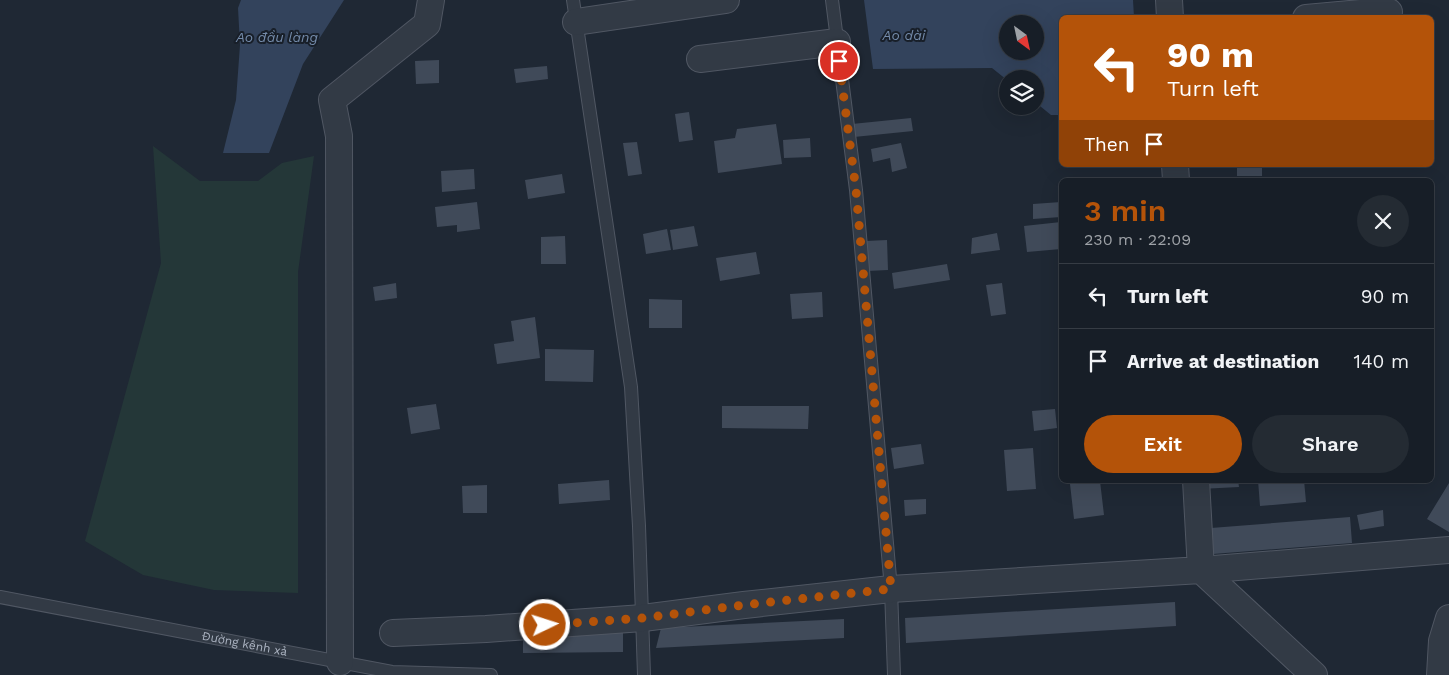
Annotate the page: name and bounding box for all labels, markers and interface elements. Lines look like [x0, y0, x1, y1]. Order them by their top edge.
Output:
north arrow [999, 15, 1044, 60]
map controls [999, 15, 1044, 115]
water label: Ao dài [882, 27, 926, 43]
water label: Ao đầu làng [235, 29, 318, 45]
text: 90 m [1167, 34, 1254, 76]
icon: left [1084, 35, 1149, 100]
pin [818, 40, 860, 82]
icon: arrive [825, 47, 853, 75]
button: layers [999, 70, 1044, 115]
text: Turn left [1167, 76, 1259, 101]
icon: arrive [1140, 130, 1168, 158]
text: Then [1084, 133, 1130, 156]
text: 3 min [1084, 193, 1166, 228]
button: close [1357, 195, 1409, 247]
text: 230 m · 22:09 [1084, 230, 1191, 249]
icon: left [1084, 282, 1112, 310]
text: Turn left [1127, 285, 1208, 308]
text: 90 m [1361, 285, 1409, 308]
icon: arrive [1084, 347, 1112, 375]
text: Arrive at destination [1127, 350, 1319, 373]
text: 140 m [1354, 350, 1409, 373]
button: Exit [1084, 415, 1242, 473]
button: Share [1252, 415, 1409, 473]
position arrow [518, 598, 570, 650]
street label: Đường kênh xả [201, 629, 289, 659]

